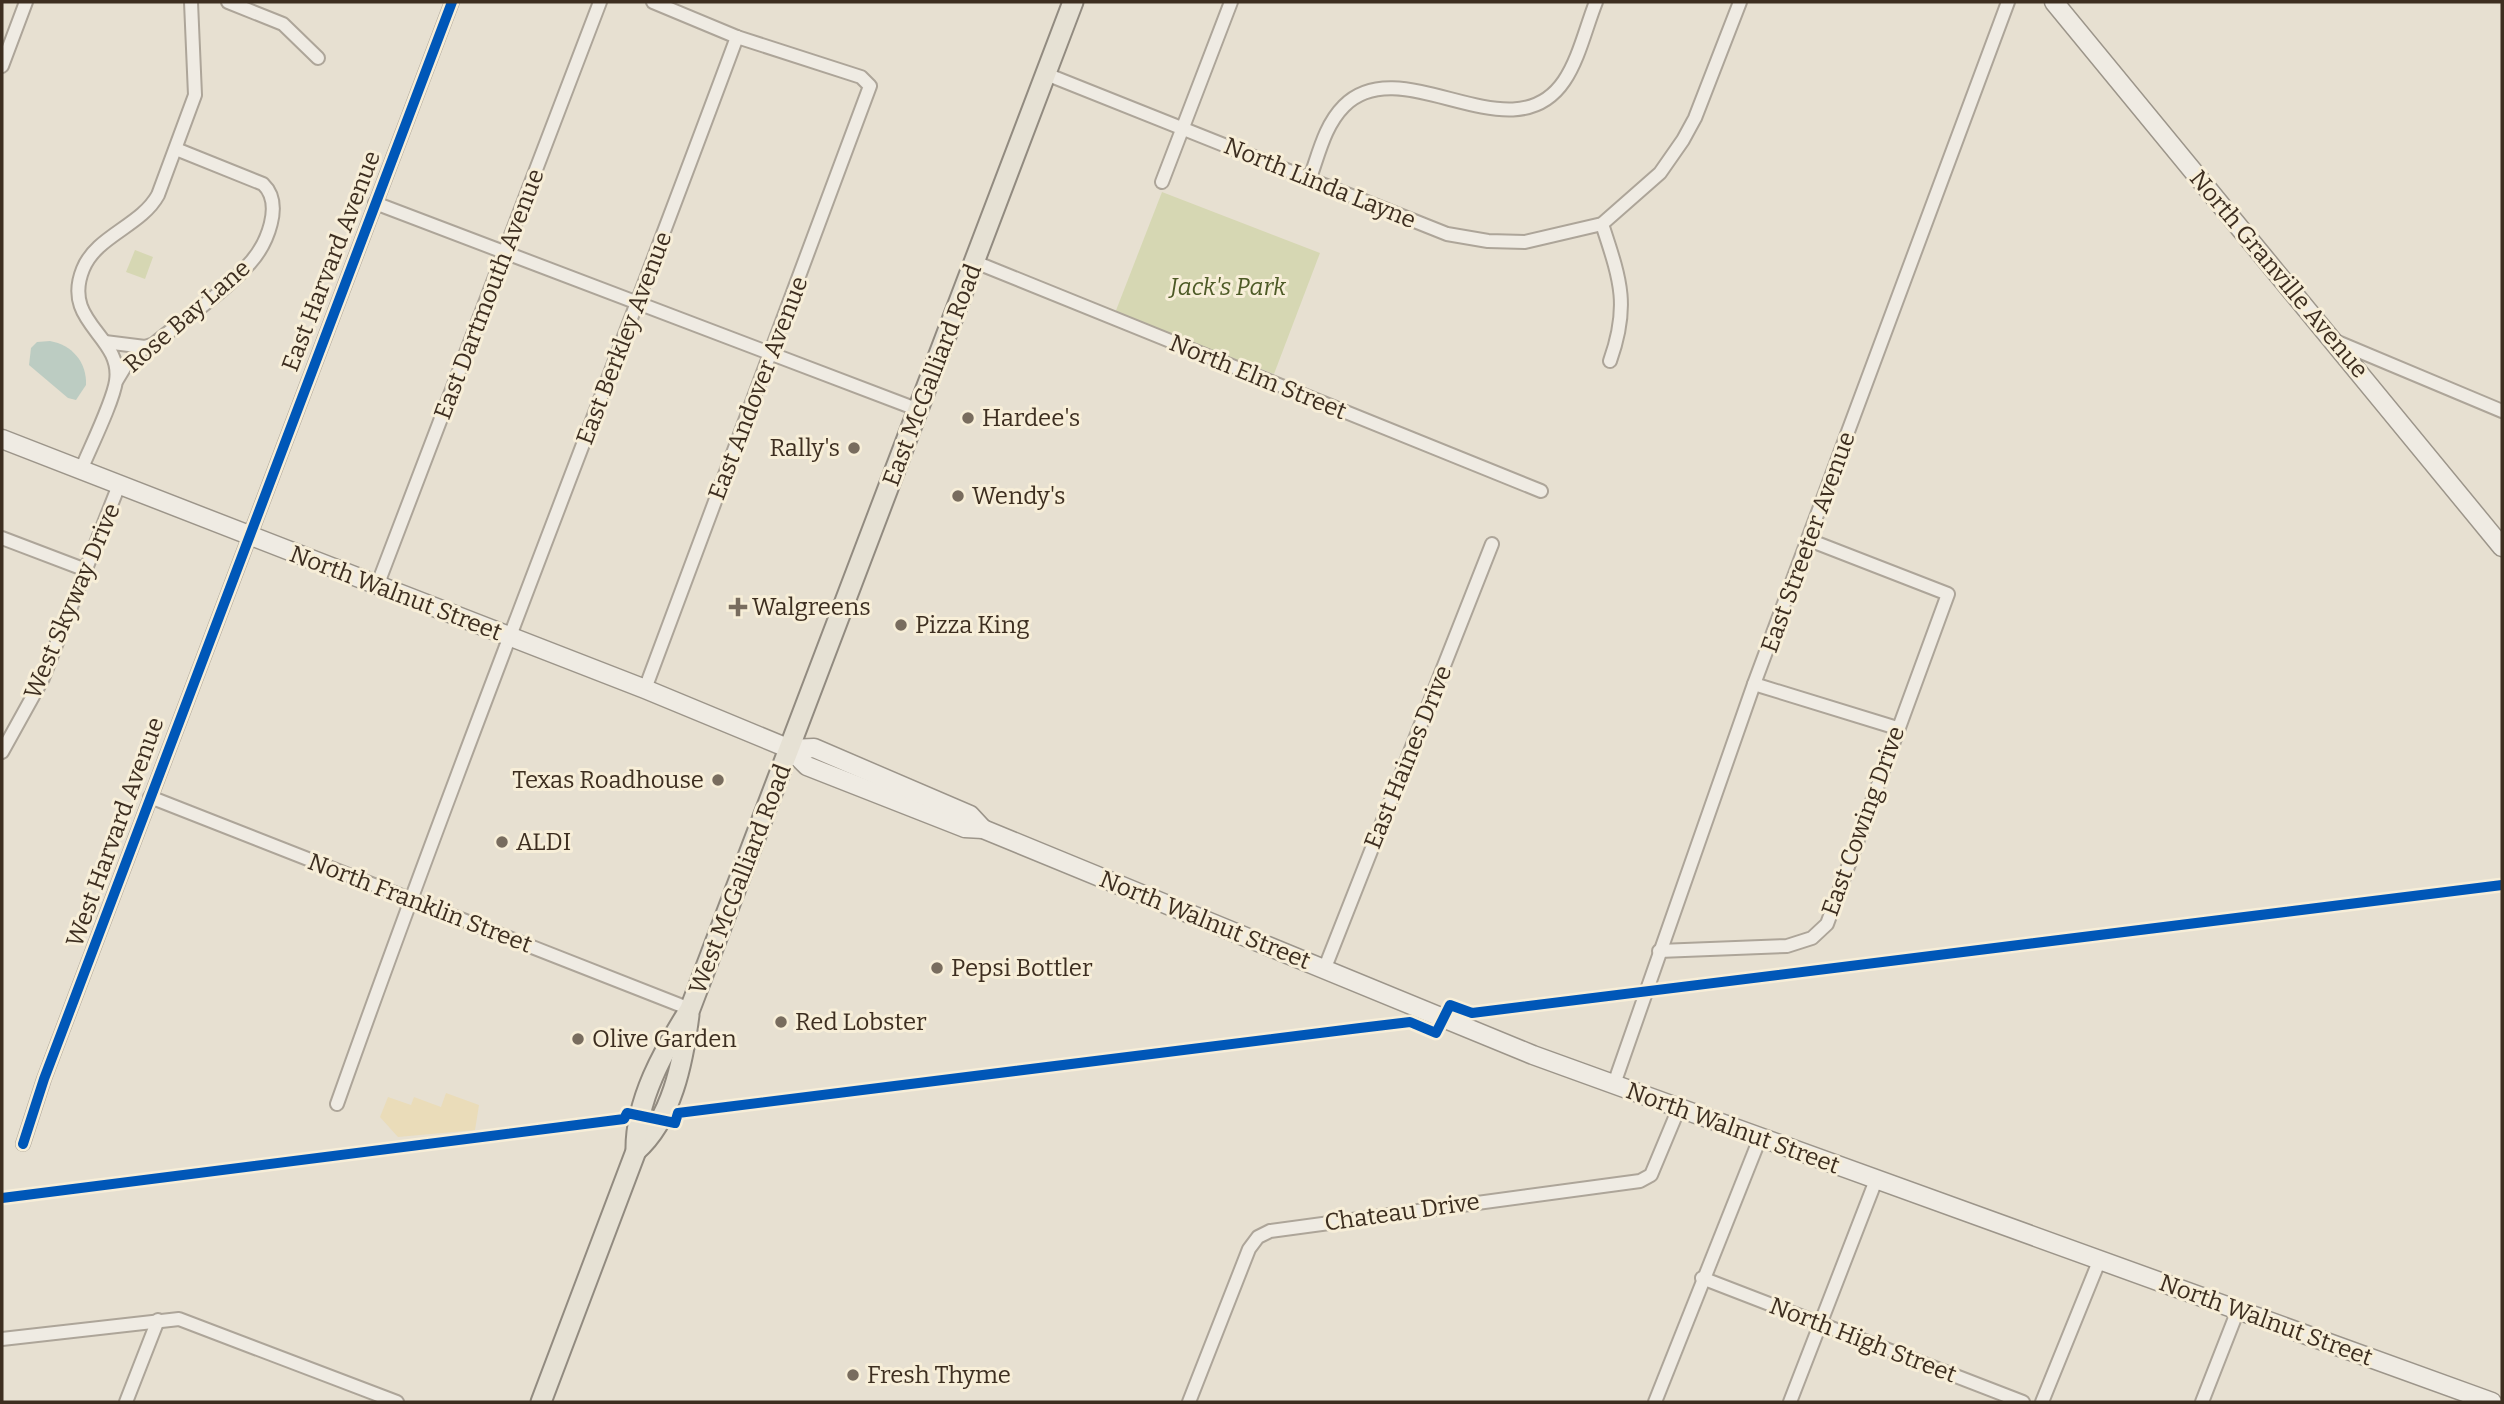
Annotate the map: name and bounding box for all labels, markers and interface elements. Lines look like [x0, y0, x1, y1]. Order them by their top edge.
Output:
street label: North Linda Layne [1220, 132, 1420, 234]
street label: East Harvard Avenue [276, 147, 386, 375]
street label: East Dartmouth Avenue [428, 165, 550, 423]
street label: North Granville Avenue [2184, 165, 2374, 383]
street label: East Berkley Avenue [570, 228, 678, 448]
street label: Rose Bay Lane [118, 254, 256, 378]
street label: East McGalliard Road [877, 260, 987, 490]
street label: East Andover Avenue [702, 272, 814, 504]
park label: Jack's Park [1168, 273, 1287, 301]
street label: North Elm Street [1165, 329, 1351, 425]
place label: Hardee's [982, 404, 1080, 432]
marker: Hardee's [960, 410, 976, 426]
street label: East Streeter Avenue [1755, 428, 1861, 656]
place label: Rally's [769, 434, 840, 462]
marker: Rally's [846, 440, 862, 456]
place label: Wendy's [972, 482, 1066, 510]
marker: Wendy's [950, 488, 966, 504]
street label: West Skyway Drive [18, 499, 126, 703]
street label: North Walnut Street [286, 540, 506, 647]
place label: Walgreens [752, 593, 871, 621]
marker: Walgreens [730, 599, 746, 615]
place label: Pizza King [915, 611, 1030, 639]
marker: Pizza King [893, 617, 909, 633]
street label: East Haines Drive [1358, 661, 1458, 853]
street label: West Harvard Avenue [60, 713, 170, 951]
street label: East Cowing Drive [1816, 722, 1910, 920]
street label: West McGalliard Road [683, 760, 797, 998]
place label: Texas Roadhouse [512, 766, 704, 794]
marker: Texas Roadhouse [710, 772, 726, 788]
place label: ALDI [516, 828, 571, 856]
marker: ALDI [494, 834, 510, 850]
street label: North Franklin Street [304, 847, 536, 959]
street label: North Walnut Street [1095, 865, 1315, 975]
place label: Pepsi Bottler [951, 954, 1093, 982]
marker: Pepsi Bottler [929, 960, 945, 976]
place label: Red Lobster [795, 1008, 927, 1036]
marker: Red Lobster [773, 1014, 789, 1030]
place label: Olive Garden [592, 1025, 737, 1053]
marker: Olive Garden [570, 1031, 586, 1047]
street label: North Walnut Street [1622, 1076, 1844, 1180]
street label: Chateau Drive [1323, 1187, 1481, 1237]
street label: North Walnut Street [2155, 1268, 2377, 1372]
street label: North High Street [1766, 1291, 1961, 1389]
place label: Fresh Thyme [867, 1361, 1011, 1389]
marker: Fresh Thyme [845, 1367, 861, 1383]

